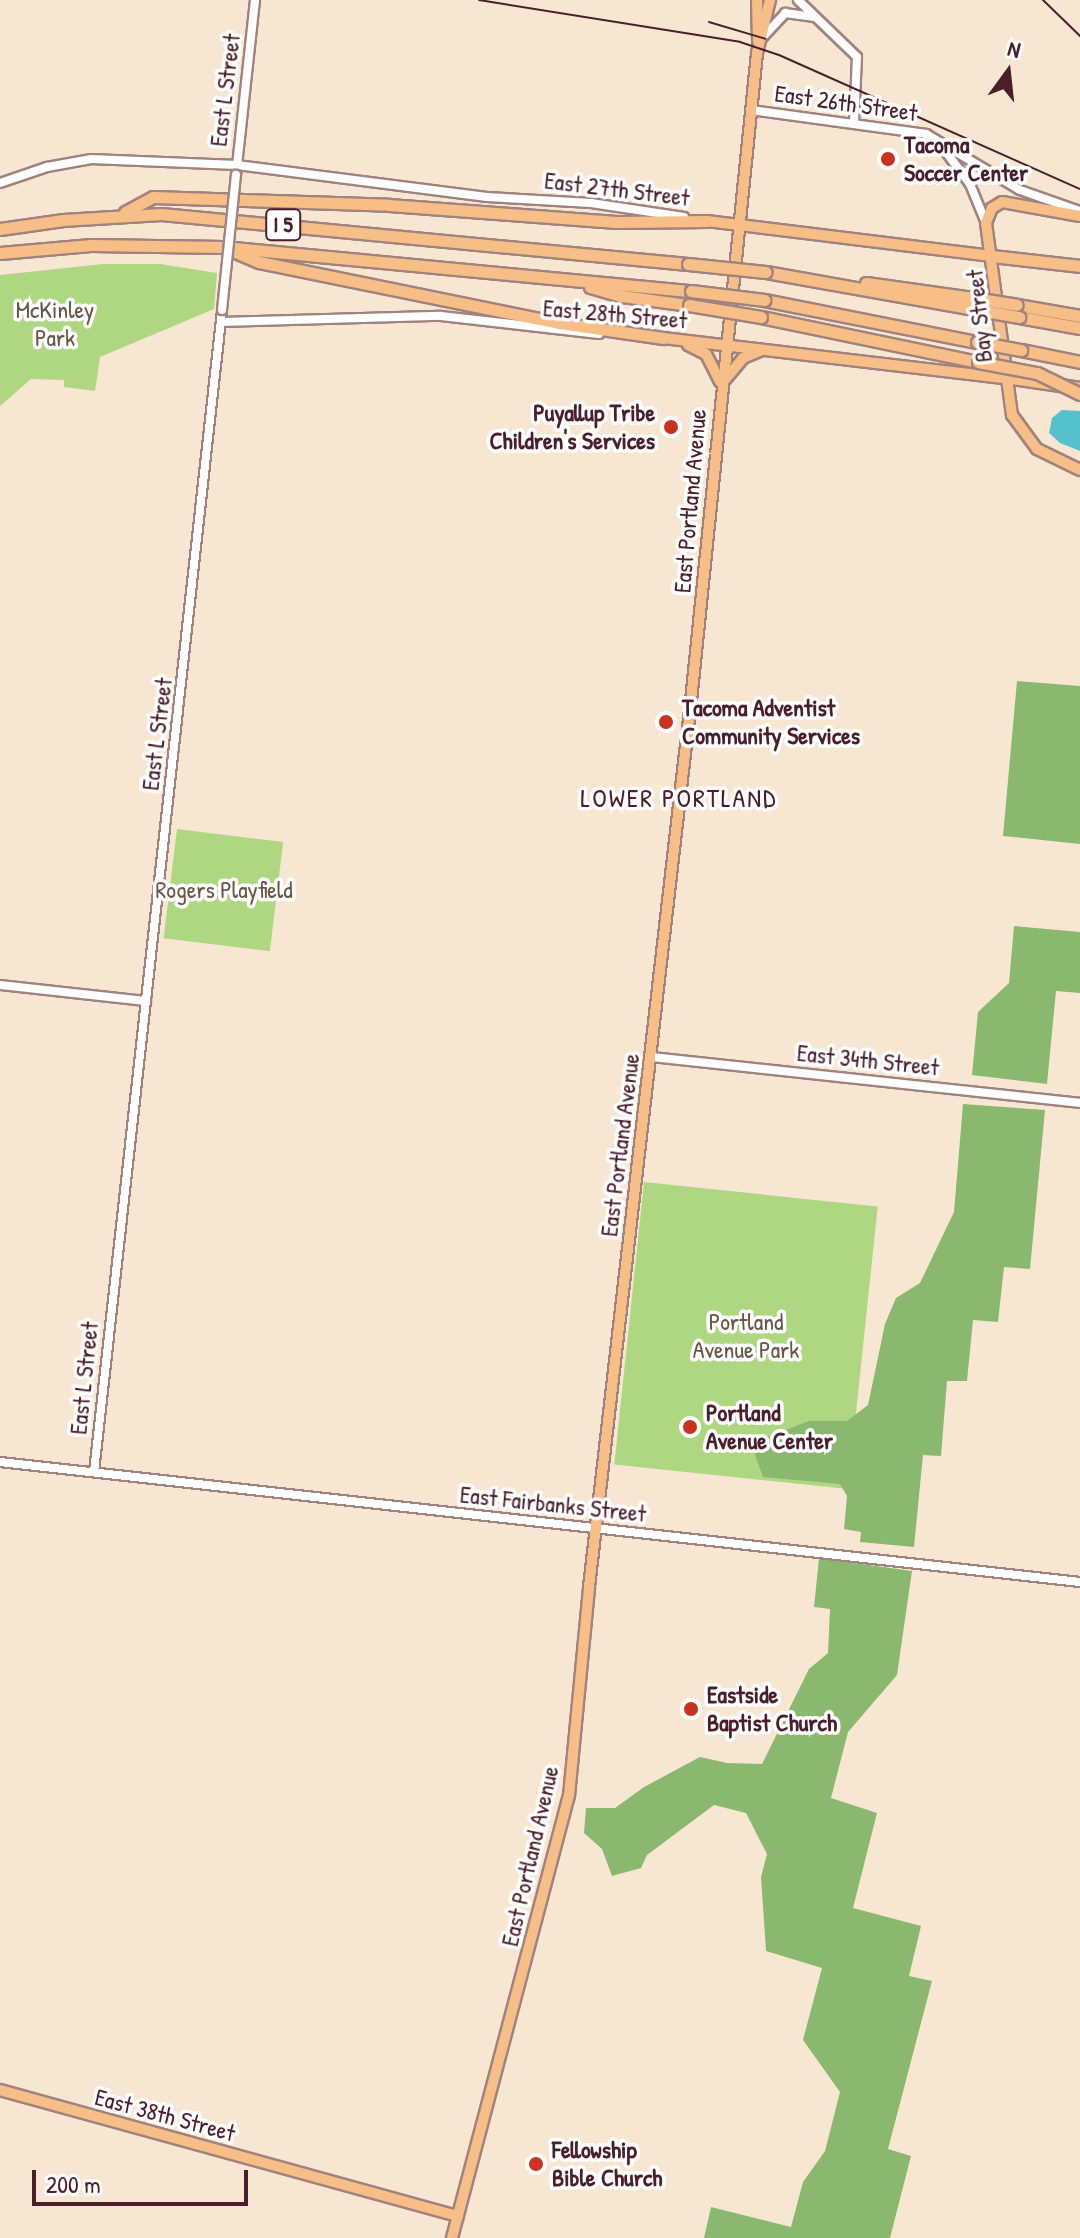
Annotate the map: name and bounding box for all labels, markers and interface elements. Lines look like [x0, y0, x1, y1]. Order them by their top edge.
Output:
street label: East L Street [204, 32, 246, 148]
north arrow [968, 32, 1048, 112]
text: N [1005, 33, 1024, 65]
street label: East 26th Street [773, 79, 919, 127]
place label: Tacoma Soccer Center [904, 131, 1028, 187]
marker: Tacoma Soccer Center [879, 150, 897, 168]
street label: East 27th Street [543, 166, 691, 212]
road number: I 5 [265, 207, 301, 243]
street label: Bay Street [960, 268, 998, 364]
street label: East 28th Street [542, 293, 688, 335]
park label: McKinley Park [16, 296, 94, 352]
place label: Puyallup Tribe Children's Services [489, 399, 655, 455]
street label: East Portland Avenue [668, 408, 712, 594]
marker: Puyallup Tribe Children's Services [662, 418, 680, 436]
street label: East L Street [136, 676, 178, 792]
place label: Tacoma Adventist Community Services [682, 694, 860, 750]
marker: Tacoma Adventist Community Services [657, 713, 675, 731]
district label: LOWER PORTLAND [581, 782, 777, 814]
park label: Rogers Playfield [155, 876, 293, 904]
street label: East 34th Street [796, 1038, 940, 1082]
street label: East Portland Avenue [594, 1052, 646, 1238]
park label: Portland Avenue Park [693, 1308, 799, 1364]
street label: East L Street [64, 1320, 104, 1436]
place label: Portland Avenue Center [706, 1399, 833, 1455]
marker: Portland Avenue Center [681, 1418, 699, 1436]
street label: East Fairbanks Street [459, 1480, 647, 1528]
place label: Eastside Baptist Church [707, 1681, 837, 1737]
marker: Eastside Baptist Church [682, 1700, 700, 1718]
street label: East Portland Avenue [495, 1763, 565, 1949]
street label: East 38th Street [92, 2082, 238, 2148]
place label: Fellowship Bible Church [552, 2136, 662, 2192]
scale bar [36, 2154, 252, 2204]
marker: Fellowship Bible Church [527, 2155, 545, 2173]
text: 200 m [46, 2168, 101, 2200]

